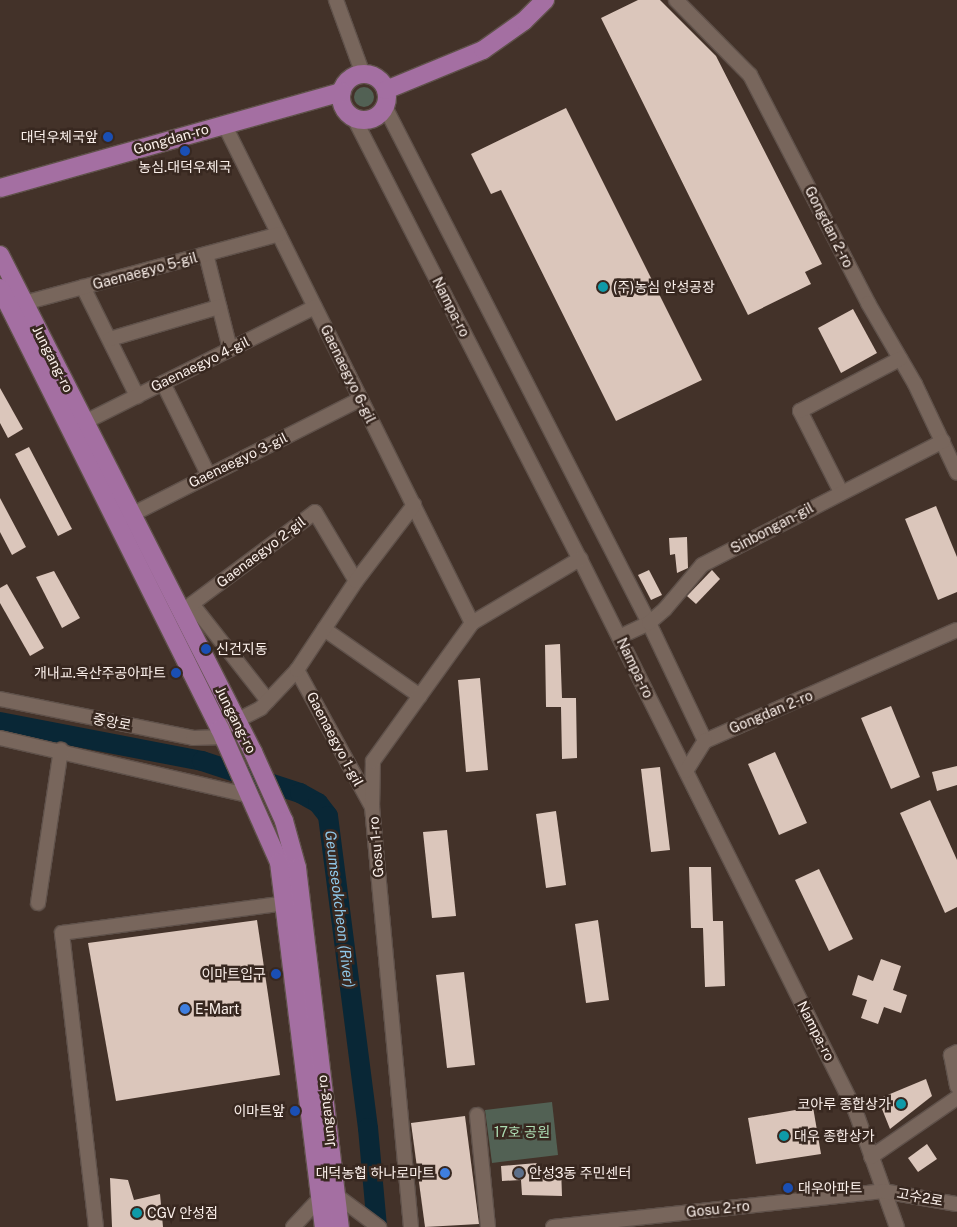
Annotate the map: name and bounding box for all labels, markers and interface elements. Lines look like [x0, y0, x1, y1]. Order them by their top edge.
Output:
street label: Gongdan-ro [131, 120, 211, 158]
place label: 대덕우체국앞 [21, 129, 98, 145]
marker: 대덕우체국앞 [102, 131, 114, 143]
marker: 농심.대덕우체국 [179, 145, 191, 157]
place label: 농심.대덕우체국 [138, 159, 232, 175]
street label: Gongdan 2-ro [801, 183, 857, 271]
street label: Gaenaegyo 5-gil [91, 249, 199, 293]
street label: Nampa-ro [429, 274, 473, 340]
place label: (주)농심 안성공장 [613, 279, 715, 295]
marker: (주)농심 안성공장 [597, 281, 609, 293]
street label: Gaenaegyo 6-gil [317, 322, 379, 426]
street label: Jungang-ro [29, 323, 77, 395]
street label: Gaenaegyo 4-gil [148, 333, 252, 395]
street label: Gaenaegyo 3-gil [186, 429, 290, 491]
street label: Sinbongan-gil [728, 499, 816, 557]
street label: Gaenaegyo 2-gil [213, 513, 309, 591]
street label: Nampa-ro [613, 635, 657, 701]
place label: 신건지동 [216, 641, 268, 657]
marker: 신건지동 [200, 643, 212, 655]
place label: 개내교.옥산주공아파트 [34, 665, 166, 681]
marker: 개내교.옥산주공아파트 [170, 667, 182, 679]
street label: Jungang-ro [212, 684, 260, 756]
street label: Gongdan 2-ro [727, 687, 815, 737]
street label: Gaenaegyo 1-gil [303, 689, 367, 789]
street label: 중앙로 [91, 710, 133, 734]
street label: Gosu 1-ro [365, 816, 387, 878]
water label: Geumseokcheon (River) [321, 829, 359, 989]
place label: 이마트입구 [202, 966, 266, 982]
marker: 이마트입구 [270, 968, 282, 980]
street label: Nampa-ro [794, 998, 838, 1064]
place label: E-Mart [195, 1001, 239, 1017]
marker: E-Mart [179, 1003, 191, 1015]
street label: Jungang-ro [313, 1074, 339, 1148]
place label: 코아루 종합상가 [797, 1096, 891, 1112]
marker: 코아루 종합상가 [895, 1098, 907, 1110]
place label: 이마트앞 [233, 1103, 285, 1119]
marker: 이마트앞 [289, 1105, 301, 1117]
park label: 17호 공원 [494, 1124, 550, 1140]
place label: 대우 종합상가 [794, 1128, 875, 1144]
marker: 대우 종합상가 [778, 1130, 790, 1142]
place label: 대덕농협 하나로마트 [316, 1165, 435, 1181]
place label: 안성3동 주민센터 [529, 1165, 631, 1181]
marker: 대덕농협 하나로마트 [439, 1167, 451, 1179]
marker: 안성3동 주민센터 [513, 1167, 525, 1179]
place label: 대우아파트 [798, 1180, 862, 1196]
marker: 대우아파트 [782, 1182, 794, 1194]
street label: 고수2로 [895, 1185, 945, 1209]
street label: Gosu 2-ro [685, 1197, 751, 1221]
place label: CGV 안성점 [147, 1205, 218, 1221]
marker: CGV 안성점 [131, 1207, 143, 1219]

